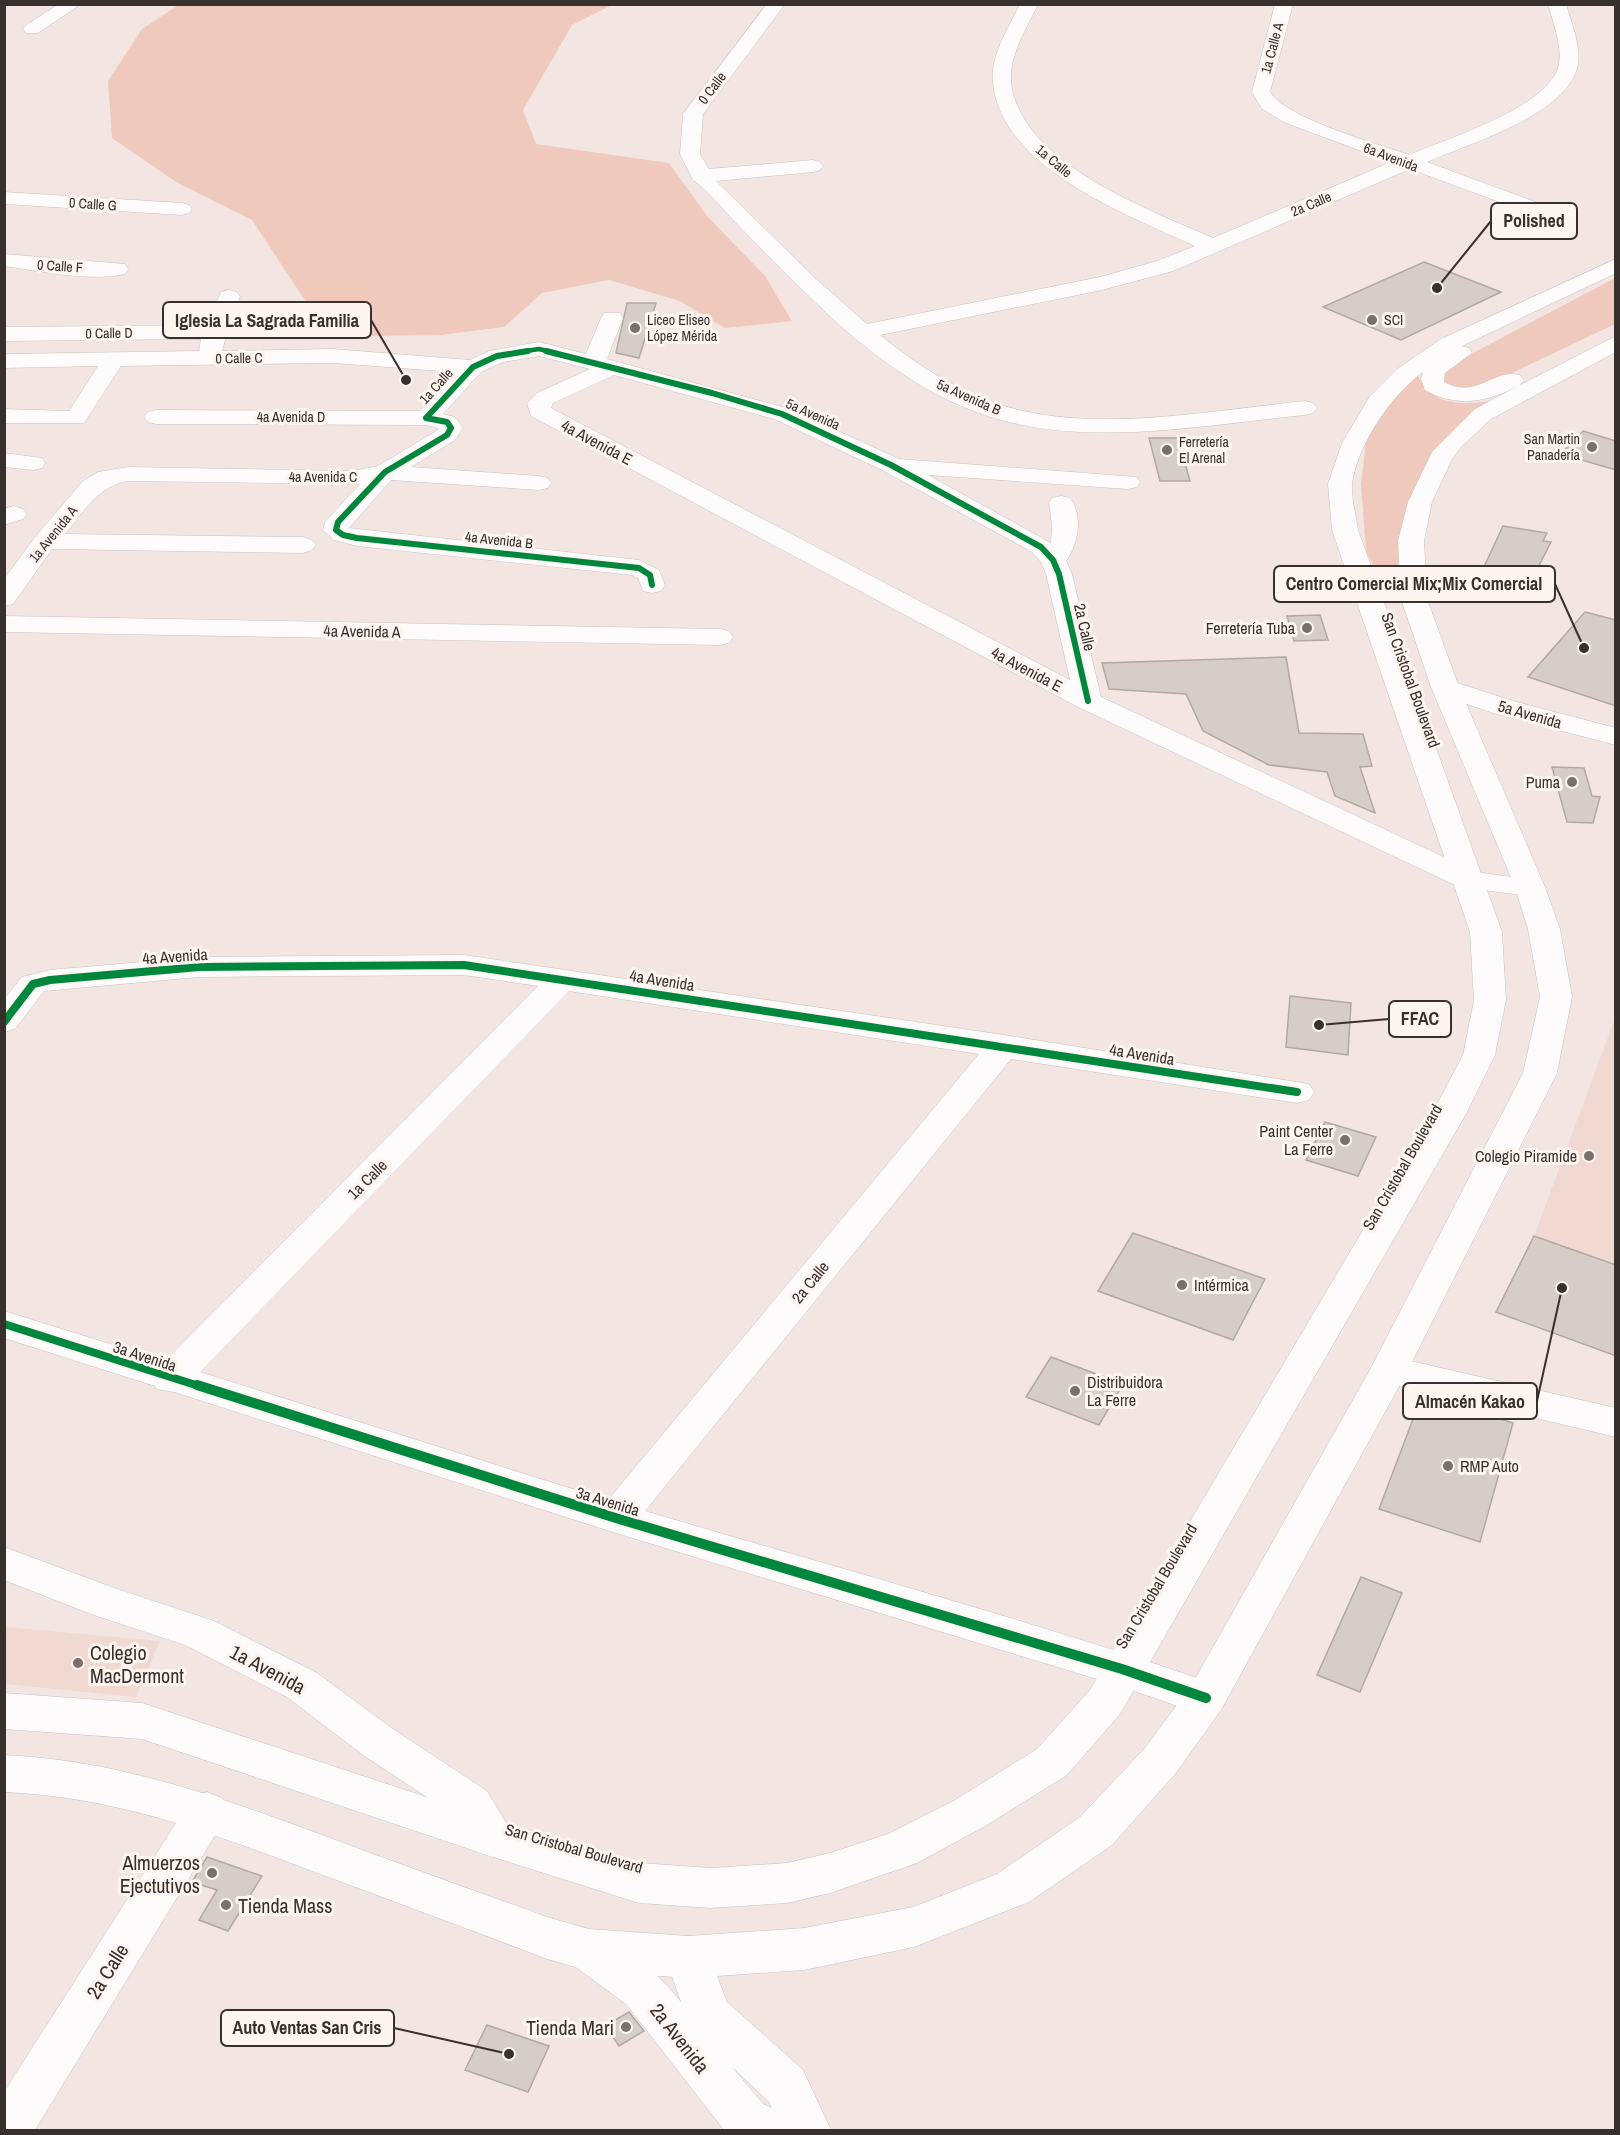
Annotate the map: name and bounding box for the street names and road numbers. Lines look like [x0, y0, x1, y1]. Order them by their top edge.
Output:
street label: 1a Calle A [1257, 20, 1288, 76]
street label: 0 Calle [694, 68, 730, 108]
street label: 6a Avenida [1361, 138, 1422, 176]
street label: 1a Calle [1032, 141, 1076, 181]
street label: 2a Calle [1288, 187, 1334, 221]
street label: 0 Calle G [69, 193, 118, 215]
street label: 0 Calle F [36, 255, 84, 277]
street label: 0 Calle D [85, 324, 133, 342]
street label: 0 Calle C [215, 349, 263, 367]
street label: 1a Calle [415, 364, 457, 408]
street label: 5a Avenida B [934, 375, 1004, 419]
street label: 5a Avenida [783, 394, 843, 434]
street label: 4a Avenida D [257, 408, 325, 426]
street label: 4a Avenida E [557, 414, 637, 470]
street label: 4a Avenida C [289, 468, 357, 486]
street label: 1a Avenida A [25, 502, 81, 566]
street label: 4a Avenida B [464, 527, 534, 553]
street label: 2a Calle [1069, 601, 1101, 653]
street label: San Cristobal Boulevard [1376, 609, 1446, 751]
street label: 4a Avenida A [323, 619, 401, 643]
street label: 4a Avenida E [987, 641, 1067, 697]
street label: 5a Avenida [1496, 694, 1565, 734]
street label: 4a Avenida [142, 943, 209, 969]
street label: 4a Avenida [628, 964, 697, 996]
street label: 4a Avenida [1108, 1038, 1177, 1070]
street label: San Cristobal Boulevard [1357, 1100, 1447, 1234]
street label: 1a Calle [342, 1154, 392, 1204]
street label: 2a Calle [786, 1256, 834, 1308]
street label: 3a Avenida [110, 1335, 180, 1377]
street label: 3a Avenida [573, 1481, 643, 1521]
street label: San Cristobal Boulevard [1110, 1519, 1202, 1653]
street label: 1a Avenida [226, 1638, 310, 1700]
street label: San Cristobal Boulevard [503, 1818, 645, 1878]
street label: 2a Calle [80, 1938, 134, 2004]
street label: 2a Avenida [644, 1997, 716, 2079]

